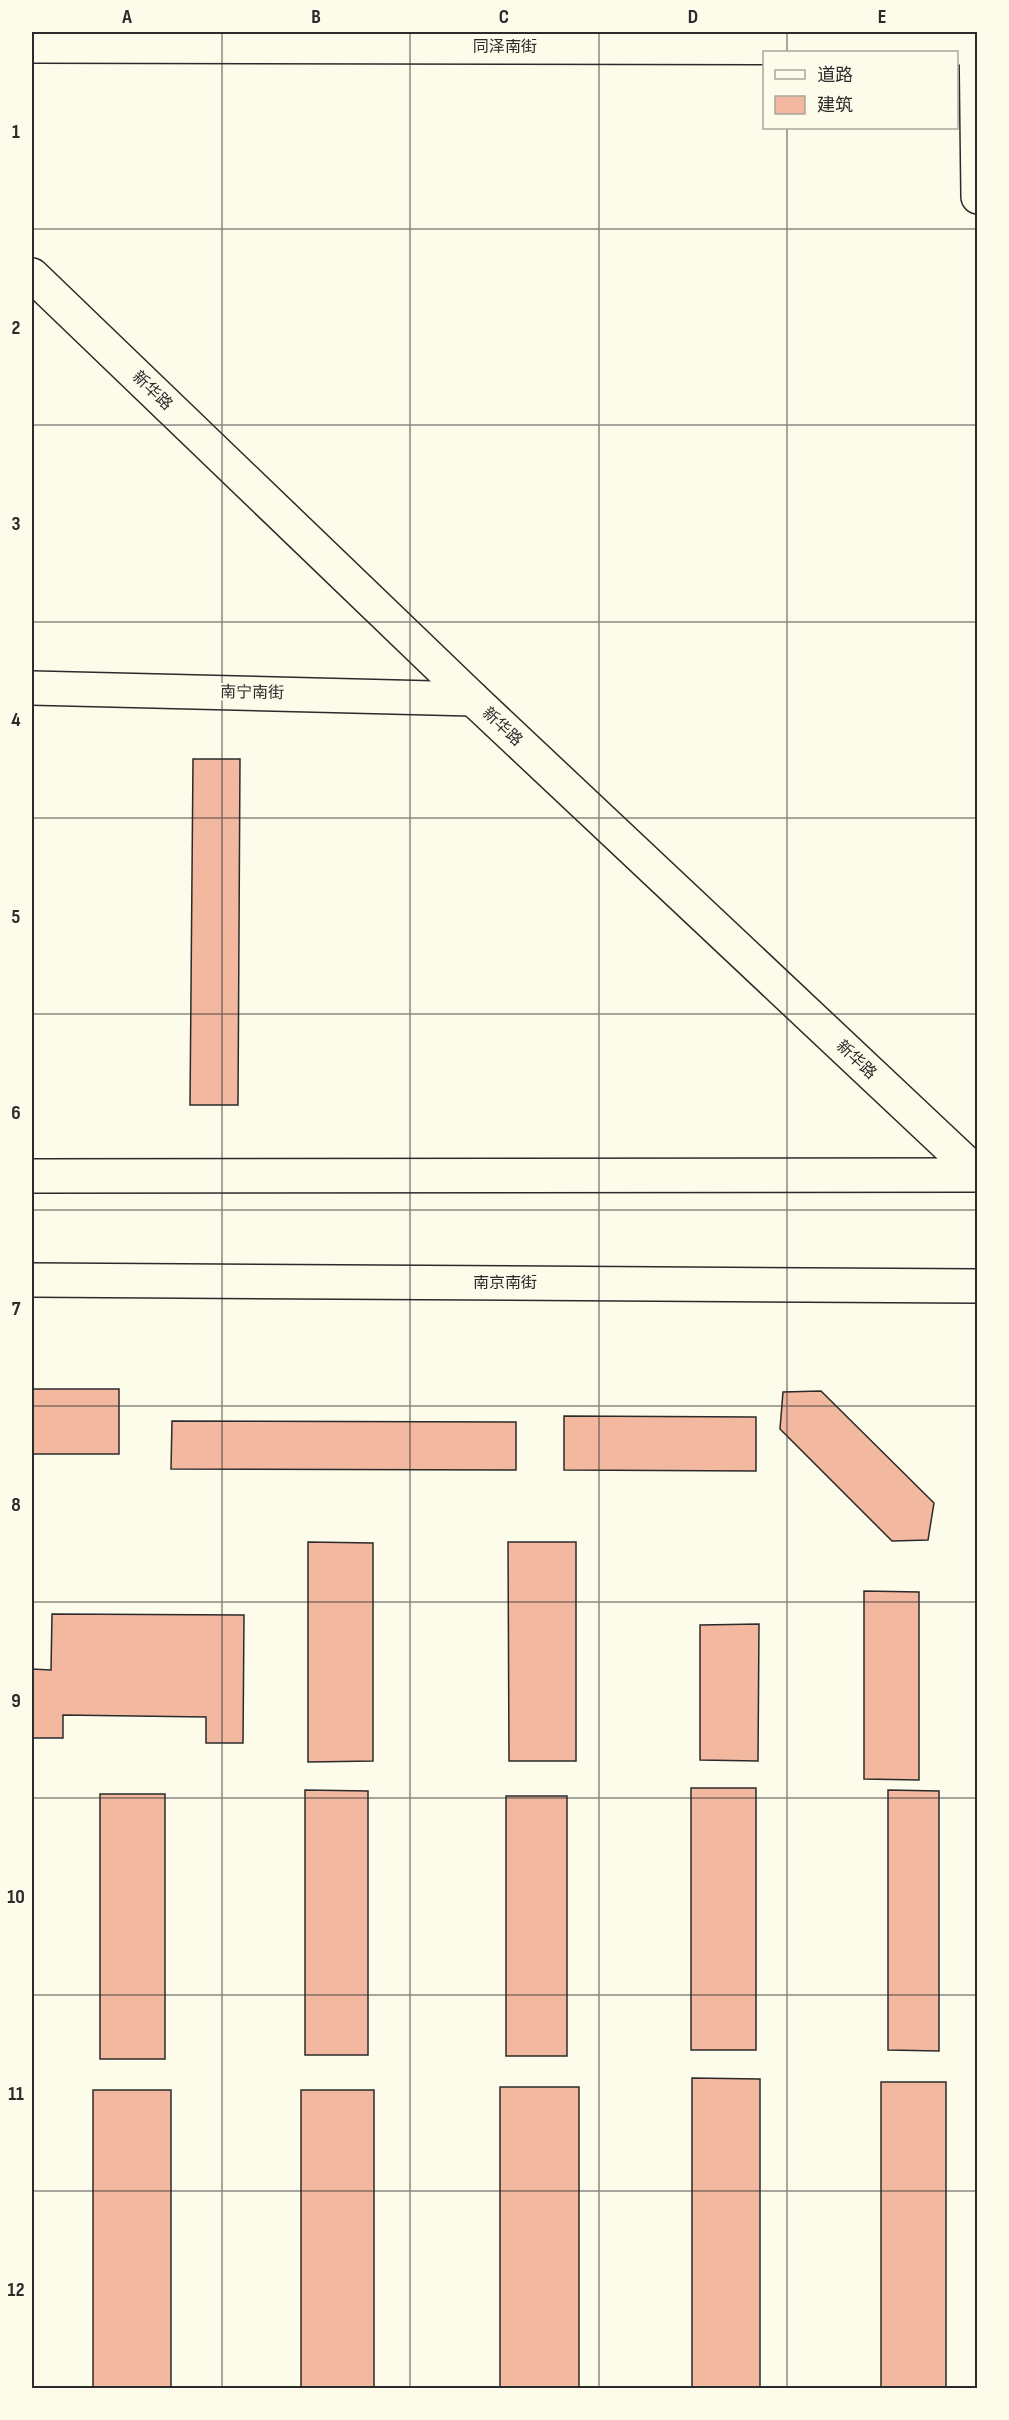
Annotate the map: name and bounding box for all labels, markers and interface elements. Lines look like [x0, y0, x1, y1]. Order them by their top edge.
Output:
text: A [121, 5, 132, 29]
text: B [311, 5, 321, 29]
text: C [499, 5, 509, 29]
text: D [688, 5, 698, 29]
text: E [878, 5, 886, 29]
street label: 同泽南街 [473, 38, 537, 57]
legend [763, 51, 958, 129]
text: 道路 [817, 65, 853, 86]
text: 建筑 [817, 95, 853, 116]
text: 1 [12, 120, 20, 144]
text: 2 [12, 316, 20, 340]
street label: 新华路 [128, 367, 176, 415]
text: 3 [12, 512, 21, 536]
street label: 南宁南街 [220, 683, 284, 703]
street label: 新华路 [478, 704, 526, 750]
text: 4 [11, 708, 21, 732]
text: 5 [12, 905, 21, 929]
street label: 新华路 [832, 1037, 880, 1083]
text: 6 [11, 1101, 21, 1125]
street label: 南京南街 [473, 1274, 537, 1293]
text: 7 [12, 1297, 21, 1321]
text: 8 [11, 1493, 21, 1517]
text: 9 [11, 1689, 21, 1713]
text: 10 [7, 1885, 25, 1909]
text: 11 [8, 2082, 24, 2106]
text: 12 [8, 2278, 24, 2302]

